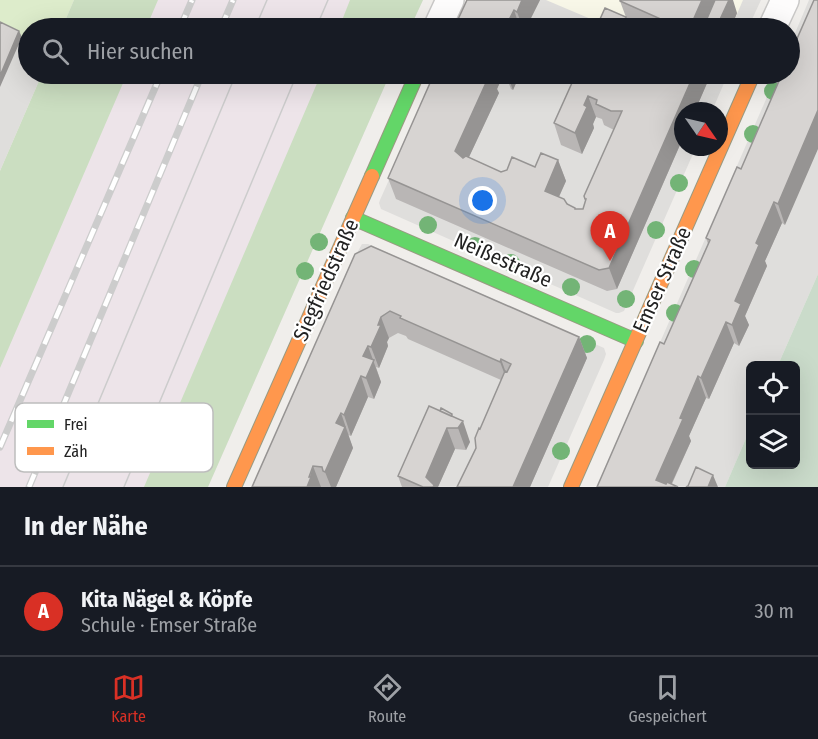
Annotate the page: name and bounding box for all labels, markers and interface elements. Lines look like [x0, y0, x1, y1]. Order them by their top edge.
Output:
search box [18, 18, 800, 84]
icon: search [39, 35, 72, 68]
text: Hier suchen [87, 38, 194, 65]
north arrow [674, 102, 728, 156]
your location [468, 186, 497, 215]
pin: A [590, 212, 630, 261]
street label: Siegfriedstraße [287, 215, 365, 345]
street label: Emser Straße [627, 223, 697, 337]
street label: Neißestraße [450, 227, 556, 293]
map controls [746, 361, 800, 469]
button: locate [746, 361, 800, 415]
legend [15, 403, 213, 472]
text: Frei [64, 415, 88, 434]
button: layers [746, 415, 800, 469]
text: Zäh [64, 442, 88, 461]
text: In der Nähe [24, 511, 148, 542]
text: Kita Nägel & Köpfe [81, 586, 253, 613]
text: A [38, 599, 49, 623]
text: 30 m [754, 599, 794, 623]
text: Schule · Emser Straße [81, 613, 257, 637]
tab: Karte [111, 671, 146, 726]
tab: Route [368, 671, 406, 726]
tab: Gespeichert [628, 671, 707, 726]

